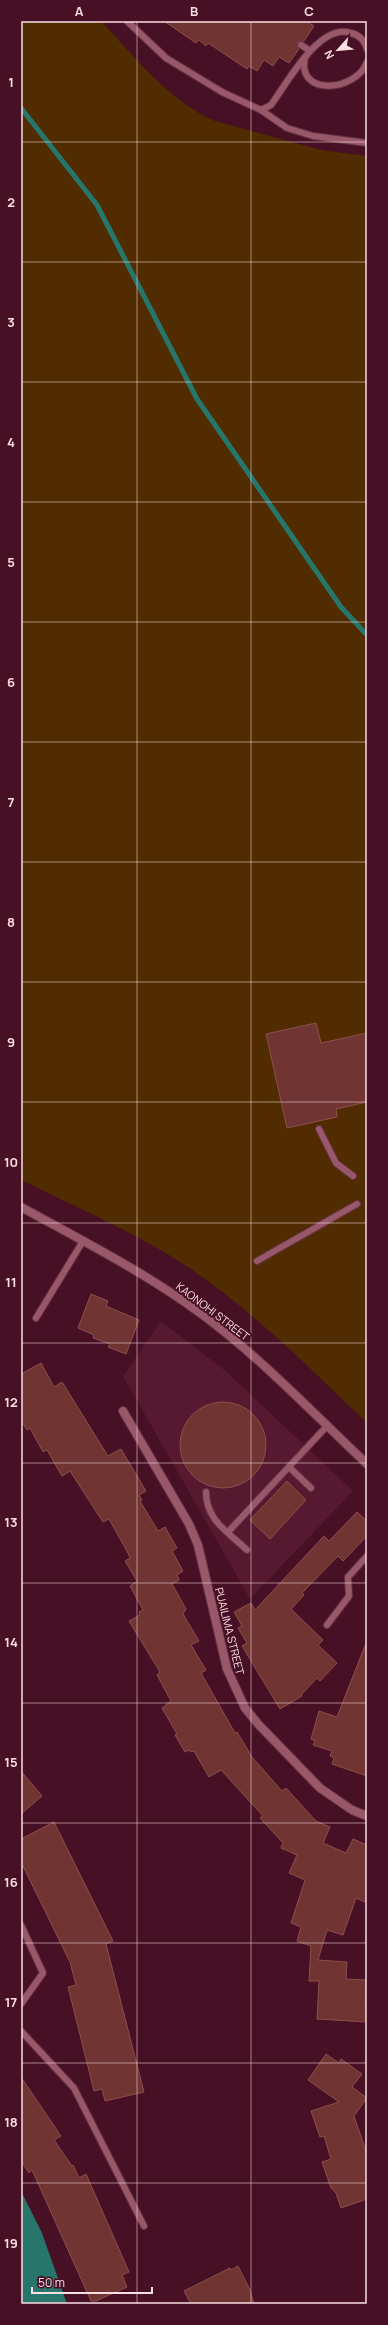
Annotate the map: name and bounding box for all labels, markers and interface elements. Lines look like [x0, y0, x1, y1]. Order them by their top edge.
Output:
text: A [75, 2, 84, 20]
text: B [190, 2, 198, 20]
text: C [304, 2, 314, 20]
north arrow [318, 30, 358, 70]
text: N [320, 48, 337, 62]
text: 1 [8, 73, 14, 91]
text: 2 [7, 193, 15, 211]
text: 3 [7, 313, 15, 331]
text: 4 [7, 433, 15, 451]
text: 5 [7, 553, 15, 571]
text: 6 [7, 673, 15, 691]
text: 7 [8, 793, 15, 811]
text: 8 [7, 913, 15, 931]
text: 9 [7, 1033, 15, 1051]
text: 10 [4, 1153, 18, 1171]
text: 11 [5, 1273, 17, 1291]
street label: KAONOHI STREET [173, 1278, 253, 1344]
text: 12 [4, 1393, 18, 1411]
text: 13 [4, 1513, 18, 1531]
street label: PUAILIMA STREET [212, 1586, 248, 1677]
text: 14 [4, 1633, 18, 1651]
text: 15 [4, 1753, 18, 1771]
text: 16 [4, 1873, 18, 1891]
text: 17 [5, 1993, 17, 2011]
text: 18 [4, 2113, 18, 2131]
text: 19 [4, 2234, 18, 2252]
scale bar [32, 2269, 152, 2295]
text: 50 m [38, 2274, 65, 2291]

